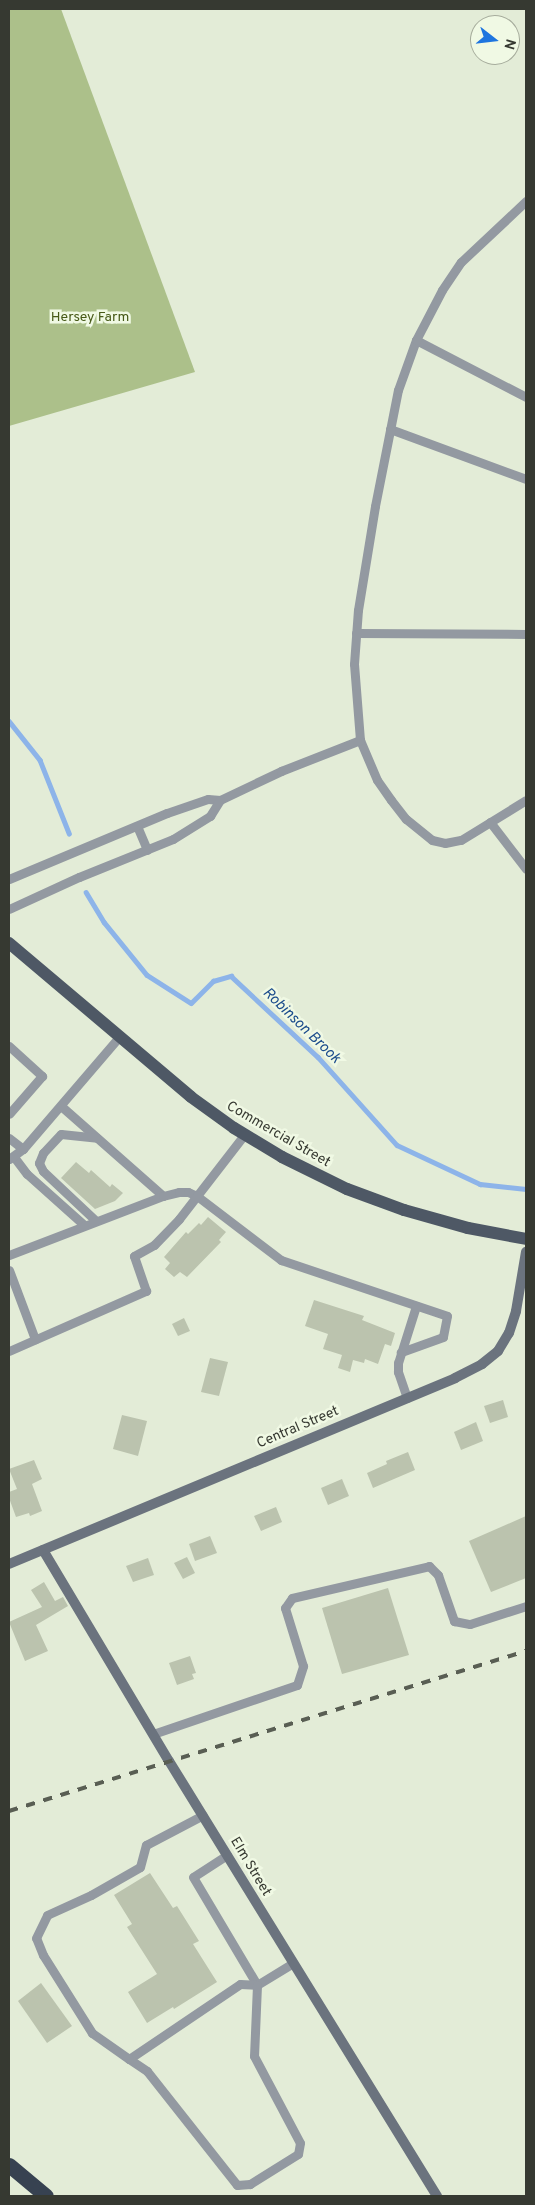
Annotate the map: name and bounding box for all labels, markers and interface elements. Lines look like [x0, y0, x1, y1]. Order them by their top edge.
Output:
north arrow [470, 15, 520, 65]
text: N [499, 37, 518, 51]
park label: Hersey Farm [51, 310, 129, 326]
water label: Robinson Brook [258, 984, 344, 1068]
street label: Commercial Street [223, 1098, 333, 1172]
street label: Central Street [255, 1403, 341, 1453]
street label: Elm Street [226, 1834, 274, 1900]

